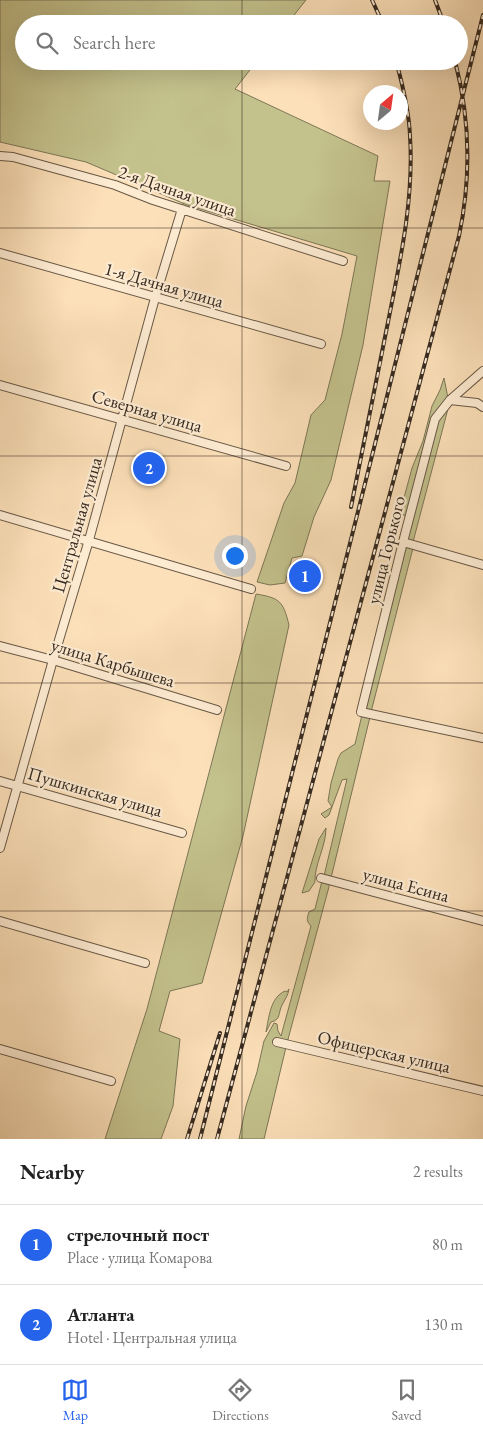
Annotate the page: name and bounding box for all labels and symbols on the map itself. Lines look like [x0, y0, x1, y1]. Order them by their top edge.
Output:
north arrow [363, 85, 408, 130]
street label: 2-я Дачная улица [115, 160, 240, 222]
street label: 1-я Дачная улица [102, 257, 227, 313]
street label: Северная улица [89, 384, 206, 438]
pin: 2 [133, 449, 165, 487]
street label: Центральная улица [46, 454, 107, 595]
street label: улица Горького [361, 493, 410, 607]
your location [222, 543, 248, 569]
pin: 1 [289, 557, 321, 595]
street label: улица Карбышева [49, 633, 178, 692]
street label: Пушкинская улица [25, 761, 166, 822]
street label: улица Есина [360, 862, 453, 907]
street label: Офицерская улица [315, 1025, 454, 1078]

